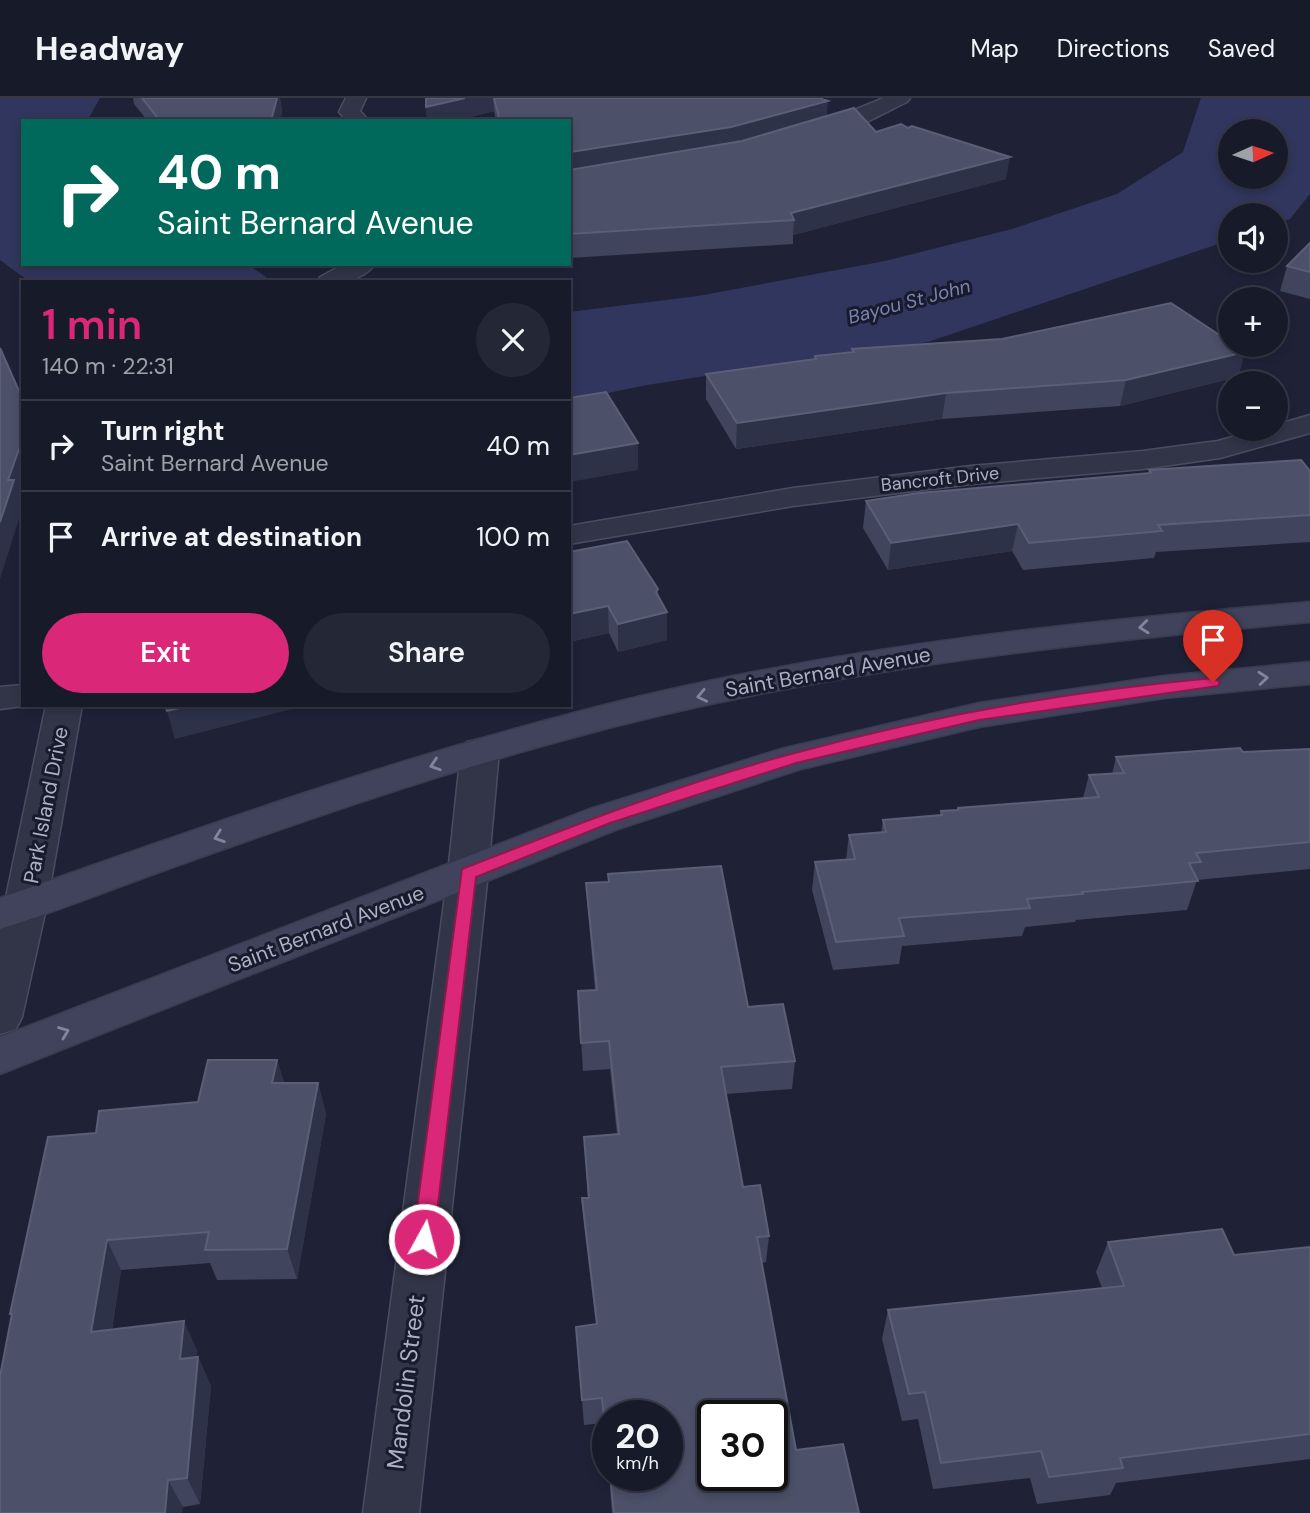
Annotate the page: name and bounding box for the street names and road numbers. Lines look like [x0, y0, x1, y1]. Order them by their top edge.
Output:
street label: Bancroft Drive [880, 461, 1000, 497]
street label: Saint Bernard Avenue [723, 640, 933, 704]
street label: Park Island Drive [17, 724, 75, 886]
street label: Saint Bernard Avenue [224, 879, 428, 979]
street label: Mandolin Street [379, 1293, 432, 1471]

